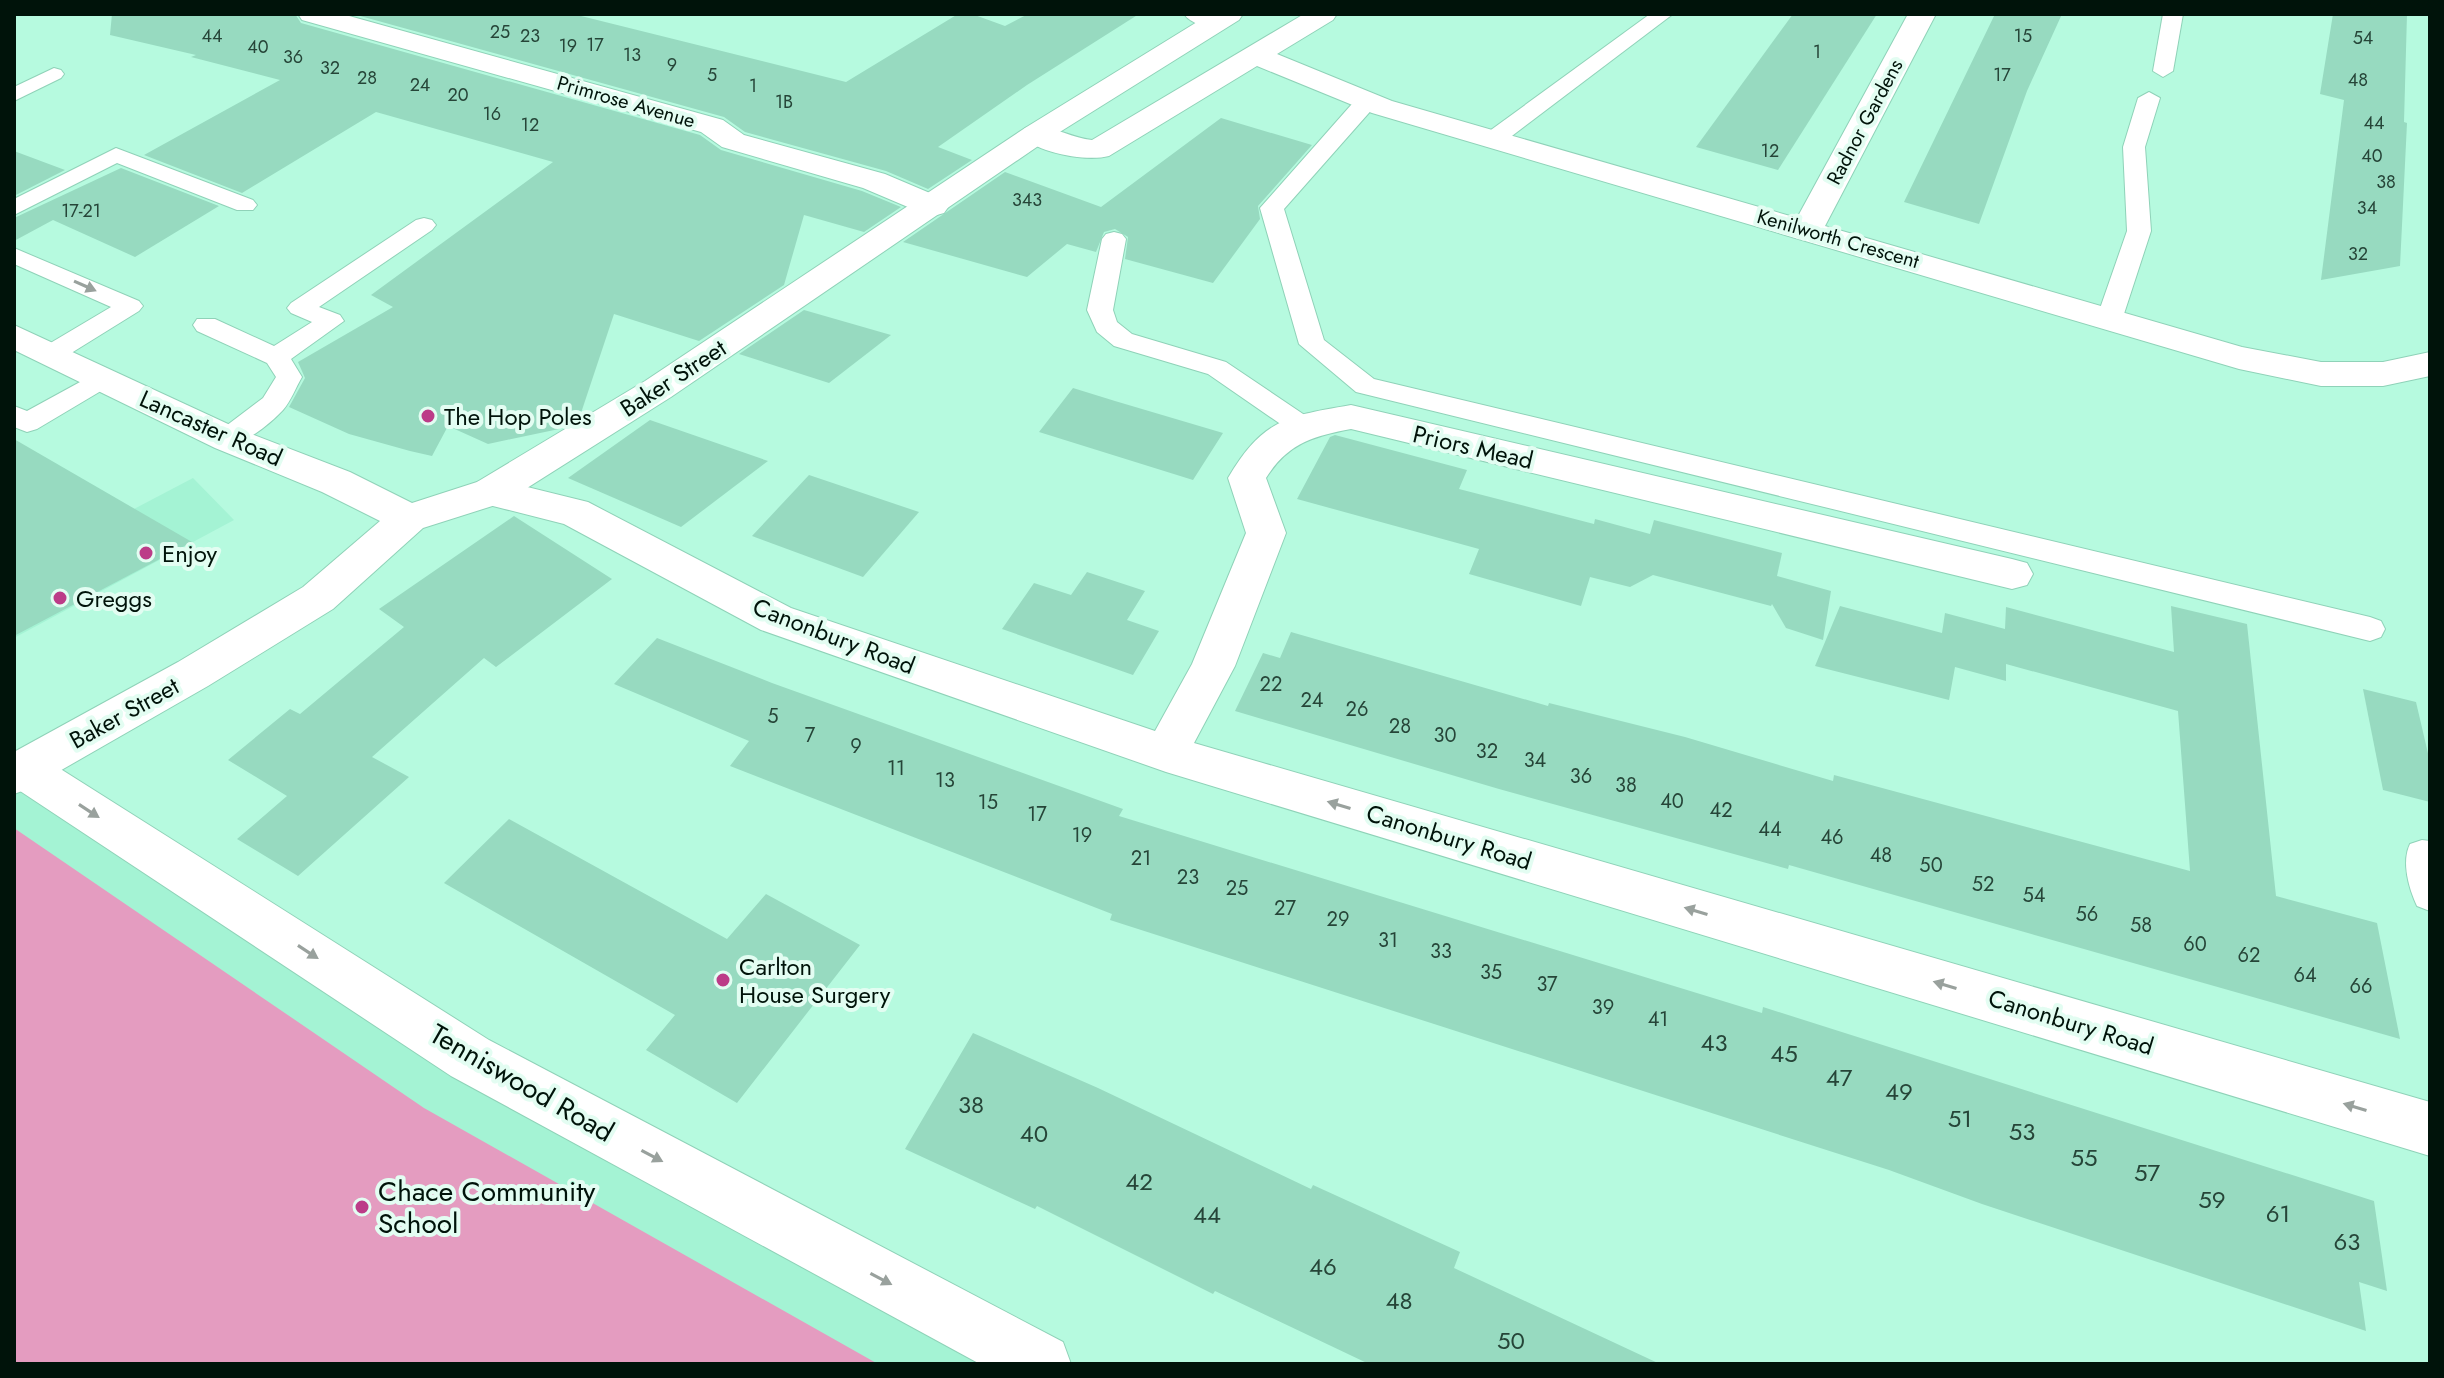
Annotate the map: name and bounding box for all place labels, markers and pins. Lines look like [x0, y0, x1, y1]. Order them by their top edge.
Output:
place label: The Hop Poles [444, 399, 592, 434]
marker: The Hop Poles [419, 407, 437, 425]
place label: Enjoy [162, 536, 218, 571]
marker: Enjoy [137, 544, 155, 562]
place label: Greggs [76, 581, 152, 616]
marker: Greggs [51, 589, 69, 607]
place label: Carlton House Surgery [739, 949, 891, 1012]
marker: Carlton House Surgery [714, 971, 732, 989]
place label: Chace Community School [378, 1171, 596, 1244]
marker: Chace Community School [353, 1198, 371, 1216]

